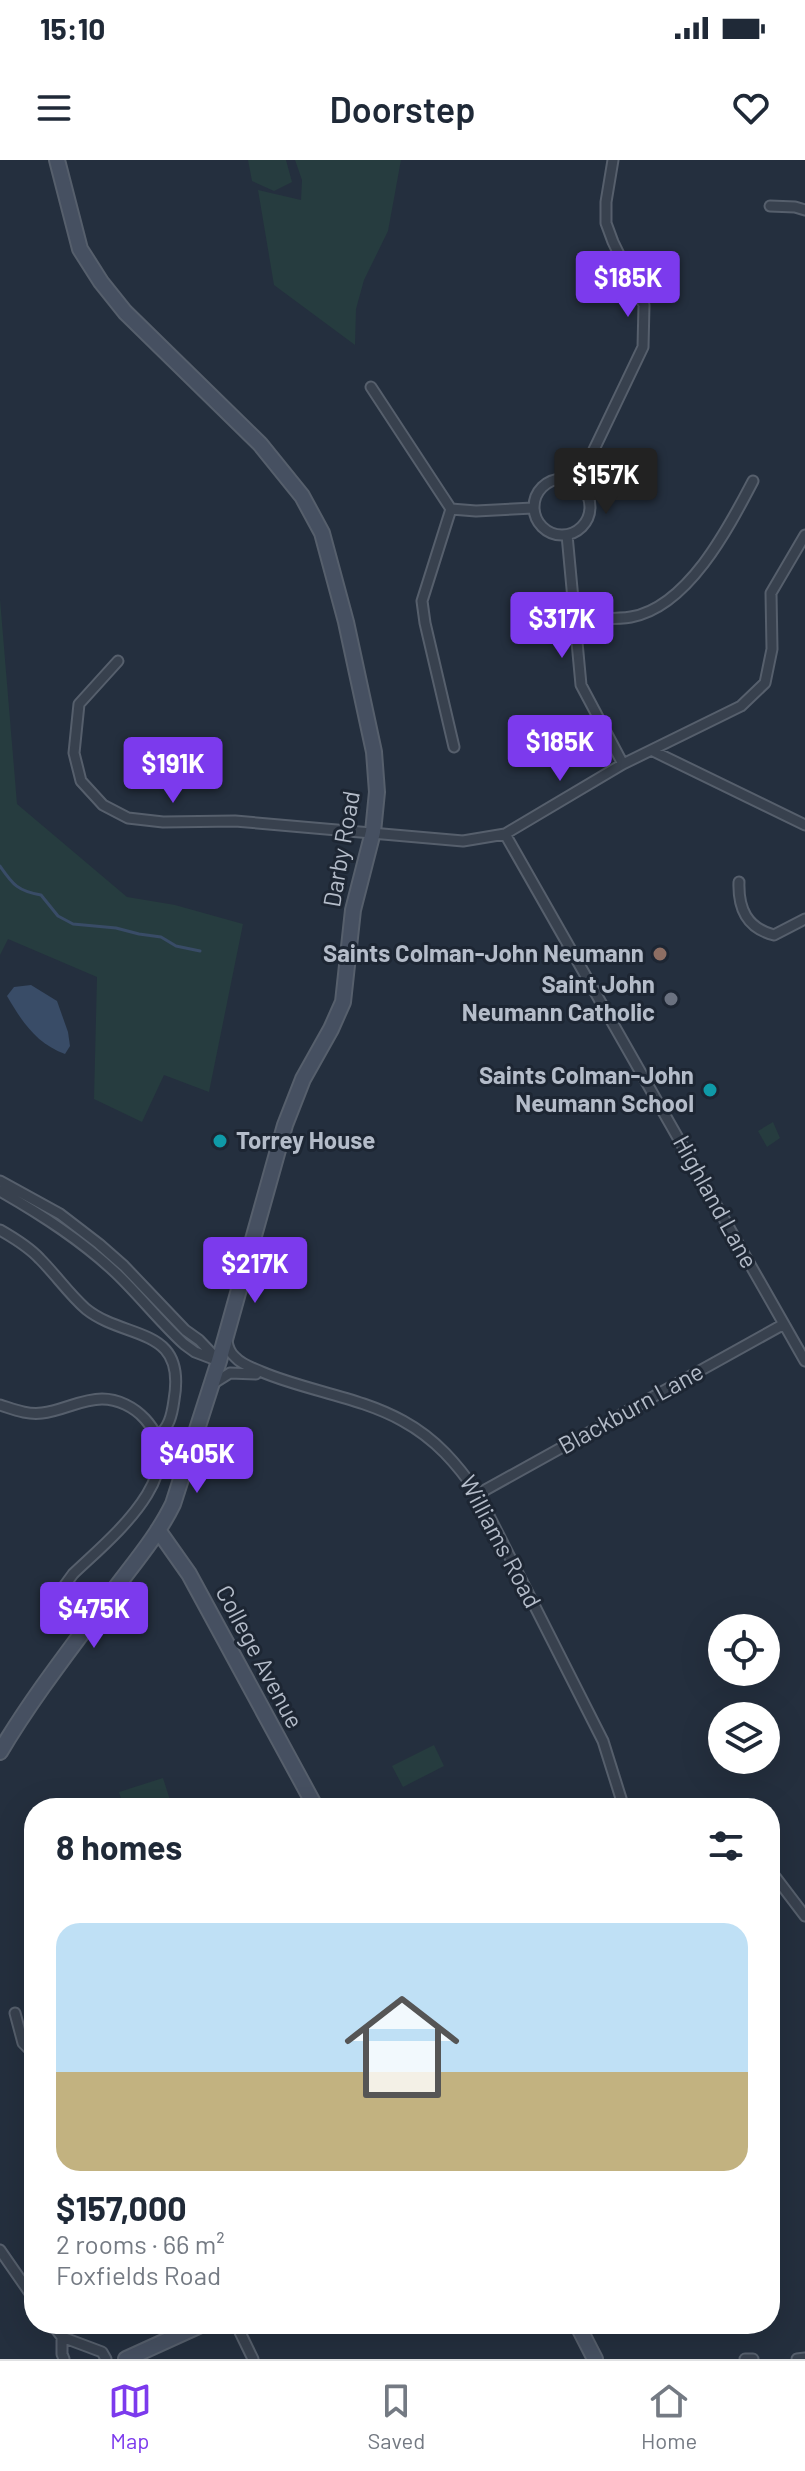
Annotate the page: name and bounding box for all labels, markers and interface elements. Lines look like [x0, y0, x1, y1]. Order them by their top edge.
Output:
text: 15:10 [40, 10, 105, 46]
icon: menu [32, 86, 76, 130]
icon: heart [729, 86, 773, 130]
text: Doorstep [329, 87, 476, 130]
pin: $185K [572, 251, 684, 319]
text: $185K [594, 261, 662, 292]
pin: $157K [550, 448, 662, 516]
text: $157K [572, 458, 640, 489]
pin: $317K [506, 592, 618, 660]
text: $317K [528, 602, 596, 633]
pin: $185K [504, 715, 616, 783]
text: $185K [526, 725, 594, 756]
pin: $191K [117, 737, 229, 805]
text: $191K [142, 747, 204, 778]
street label: Darby Road [316, 788, 365, 909]
place label: Saints Colman-John Neumann [323, 938, 644, 967]
marker: Saints Colman-John Neumann [651, 945, 669, 963]
place label: Saint John Neumann Catholic [462, 969, 655, 1026]
marker: Saint John Neumann Catholic [662, 990, 680, 1008]
place label: Saints Colman-John Neumann School [479, 1060, 694, 1117]
marker: Saints Colman-John Neumann School [701, 1081, 719, 1099]
place label: Torrey House [236, 1125, 375, 1154]
street label: Highland Lane [668, 1130, 765, 1273]
marker: Torrey House [211, 1132, 229, 1150]
pin: $217K [199, 1237, 311, 1305]
text: $217K [221, 1247, 289, 1278]
street label: Blackburn Lane [553, 1356, 708, 1459]
pin: $405K [141, 1427, 253, 1495]
text: $405K [159, 1437, 235, 1468]
street label: Williams Road [454, 1470, 548, 1613]
street label: College Avenue [210, 1580, 310, 1733]
pin: $475K [38, 1582, 150, 1650]
text: $475K [58, 1592, 130, 1623]
map controls [708, 1614, 780, 1774]
button: locate [708, 1614, 780, 1686]
button: layers [708, 1702, 780, 1774]
icon: filters [704, 1824, 748, 1868]
text: 8 homes [56, 1826, 182, 1867]
icon: home [330, 1975, 474, 2119]
text: $157,000 [56, 2187, 187, 2228]
text: 2 rooms · 66 m² [56, 2228, 225, 2259]
text: Foxfields Road [56, 2259, 221, 2290]
tab: Map [108, 2379, 152, 2453]
tab: Saved [368, 2379, 425, 2453]
tab: Home [641, 2379, 697, 2453]

